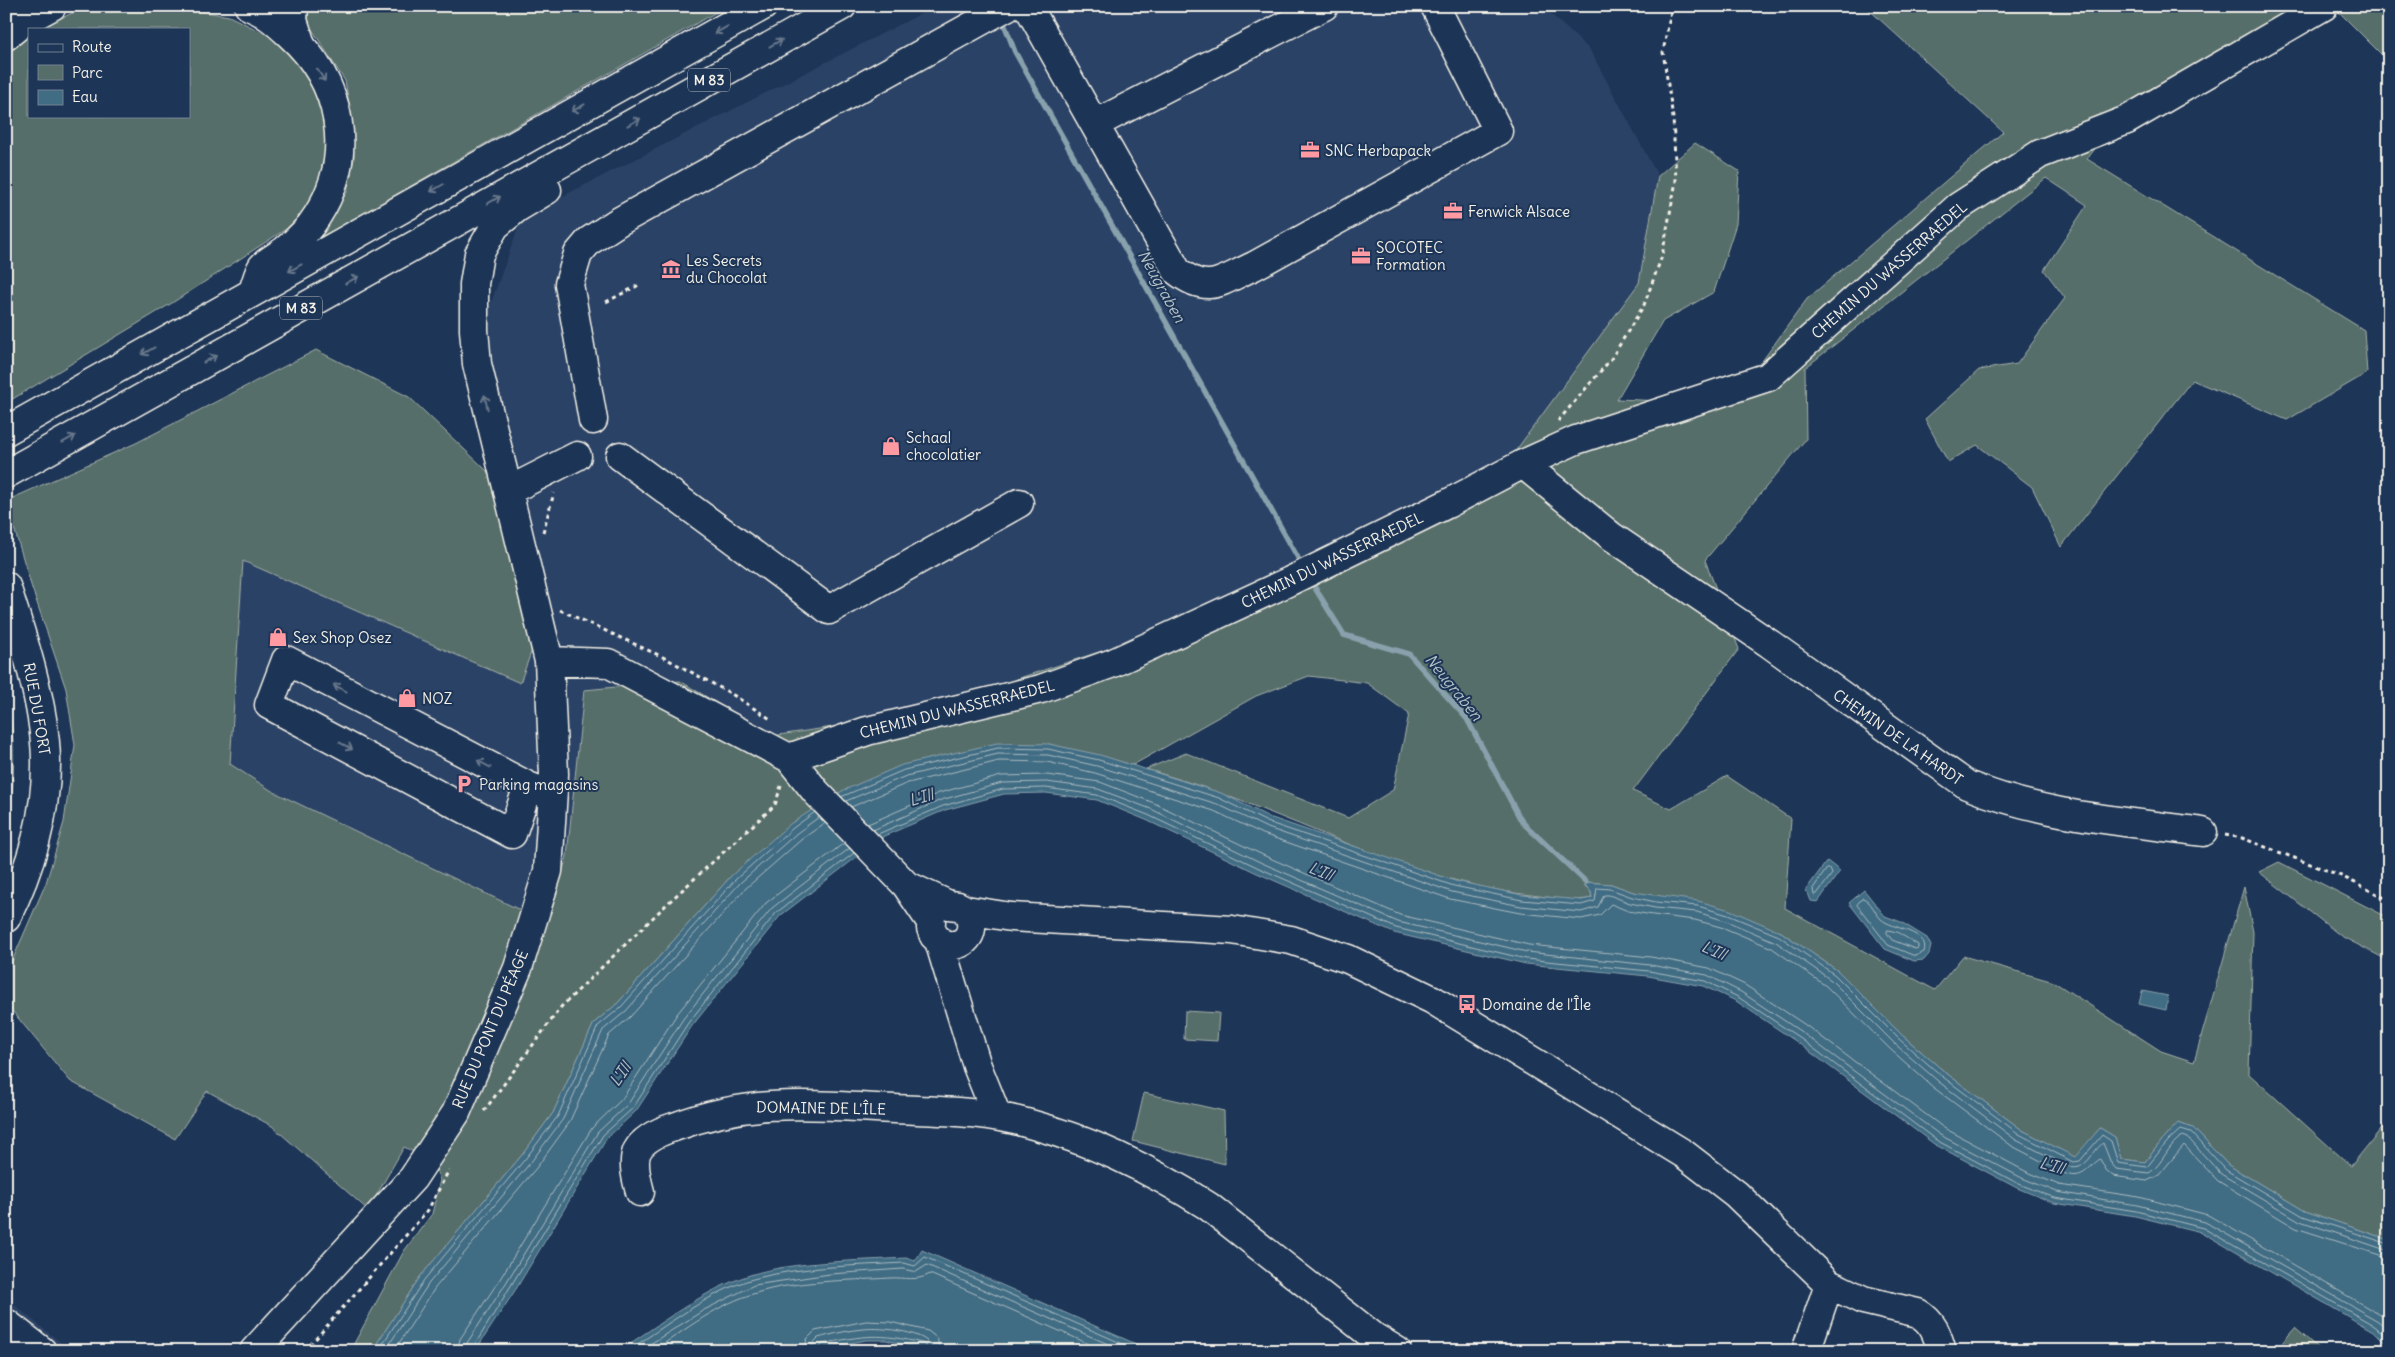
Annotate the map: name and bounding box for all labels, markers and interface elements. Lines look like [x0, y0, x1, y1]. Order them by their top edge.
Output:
one-way arrow [713, 25, 728, 35]
legend [28, 28, 190, 118]
text: Route [72, 37, 112, 56]
one-way arrow [768, 38, 783, 48]
text: Parc [72, 63, 103, 82]
one-way arrow [316, 67, 326, 81]
road number: M 83 [688, 68, 730, 92]
text: Eau [72, 87, 98, 106]
one-way arrow [572, 104, 586, 114]
one-way arrow [626, 117, 641, 127]
office icon: SNC Herbapack [1299, 139, 1321, 161]
place label: SNC Herbapack [1325, 141, 1432, 160]
one-way arrow [429, 183, 444, 193]
one-way arrow [486, 195, 501, 205]
street label: CHEMIN DU WASSERRAEDEL [1807, 197, 1971, 343]
office icon: Fenwick Alsace [1442, 200, 1464, 222]
place label: Fenwick Alsace [1468, 202, 1570, 221]
place label: SOCOTEC Formation [1376, 238, 1446, 274]
office icon: SOCOTEC Formation [1350, 245, 1372, 267]
water label: Neugraben [1134, 246, 1190, 326]
place label: Les Secrets du Chocolat [686, 251, 767, 287]
museum icon: Les Secrets du Chocolat [660, 258, 682, 280]
one-way arrow [288, 263, 303, 273]
one-way arrow [344, 274, 359, 284]
road number: M 83 [280, 296, 322, 320]
one-way arrow [141, 346, 155, 356]
one-way arrow [203, 354, 217, 364]
one-way arrow [481, 395, 490, 411]
place label: Schaal chocolatier [906, 428, 981, 464]
one-way arrow [61, 434, 76, 444]
shop icon: Schaal chocolatier [880, 435, 902, 457]
street label: CHEMIN DU WASSERRAEDEL [1238, 508, 1426, 612]
shop icon: Sex Shop Osez [267, 626, 289, 648]
place label: Sex Shop Osez [293, 628, 392, 647]
water label: Neugraben [1421, 650, 1487, 725]
street label: RUE DU FORT [20, 661, 55, 757]
street label: CHEMIN DU WASSERRAEDEL [858, 676, 1056, 742]
one-way arrow [333, 683, 348, 693]
street label: CHEMIN DE LA HARDT [1829, 685, 1967, 789]
shop icon: NOZ [396, 687, 418, 709]
place label: NOZ [422, 689, 453, 708]
one-way arrow [339, 742, 353, 752]
one-way arrow [478, 758, 492, 768]
parking icon: Parking magasins [453, 773, 475, 795]
place label: Parking magasins [479, 775, 598, 794]
water label: L'Ill [906, 783, 938, 810]
water label: L'Ill [1306, 857, 1338, 886]
water label: L'Ill [1699, 936, 1731, 965]
street label: RUE DU PONT DU PÉAGE [448, 947, 532, 1111]
bus stop icon: Domaine de l'Île [1456, 993, 1478, 1015]
place label: Domaine de l'Île [1482, 995, 1591, 1014]
water label: L'Ill [605, 1056, 636, 1090]
street label: DOMAINE DE L'ÎLE [756, 1097, 886, 1119]
water label: L'Ill [2037, 1152, 2069, 1179]

